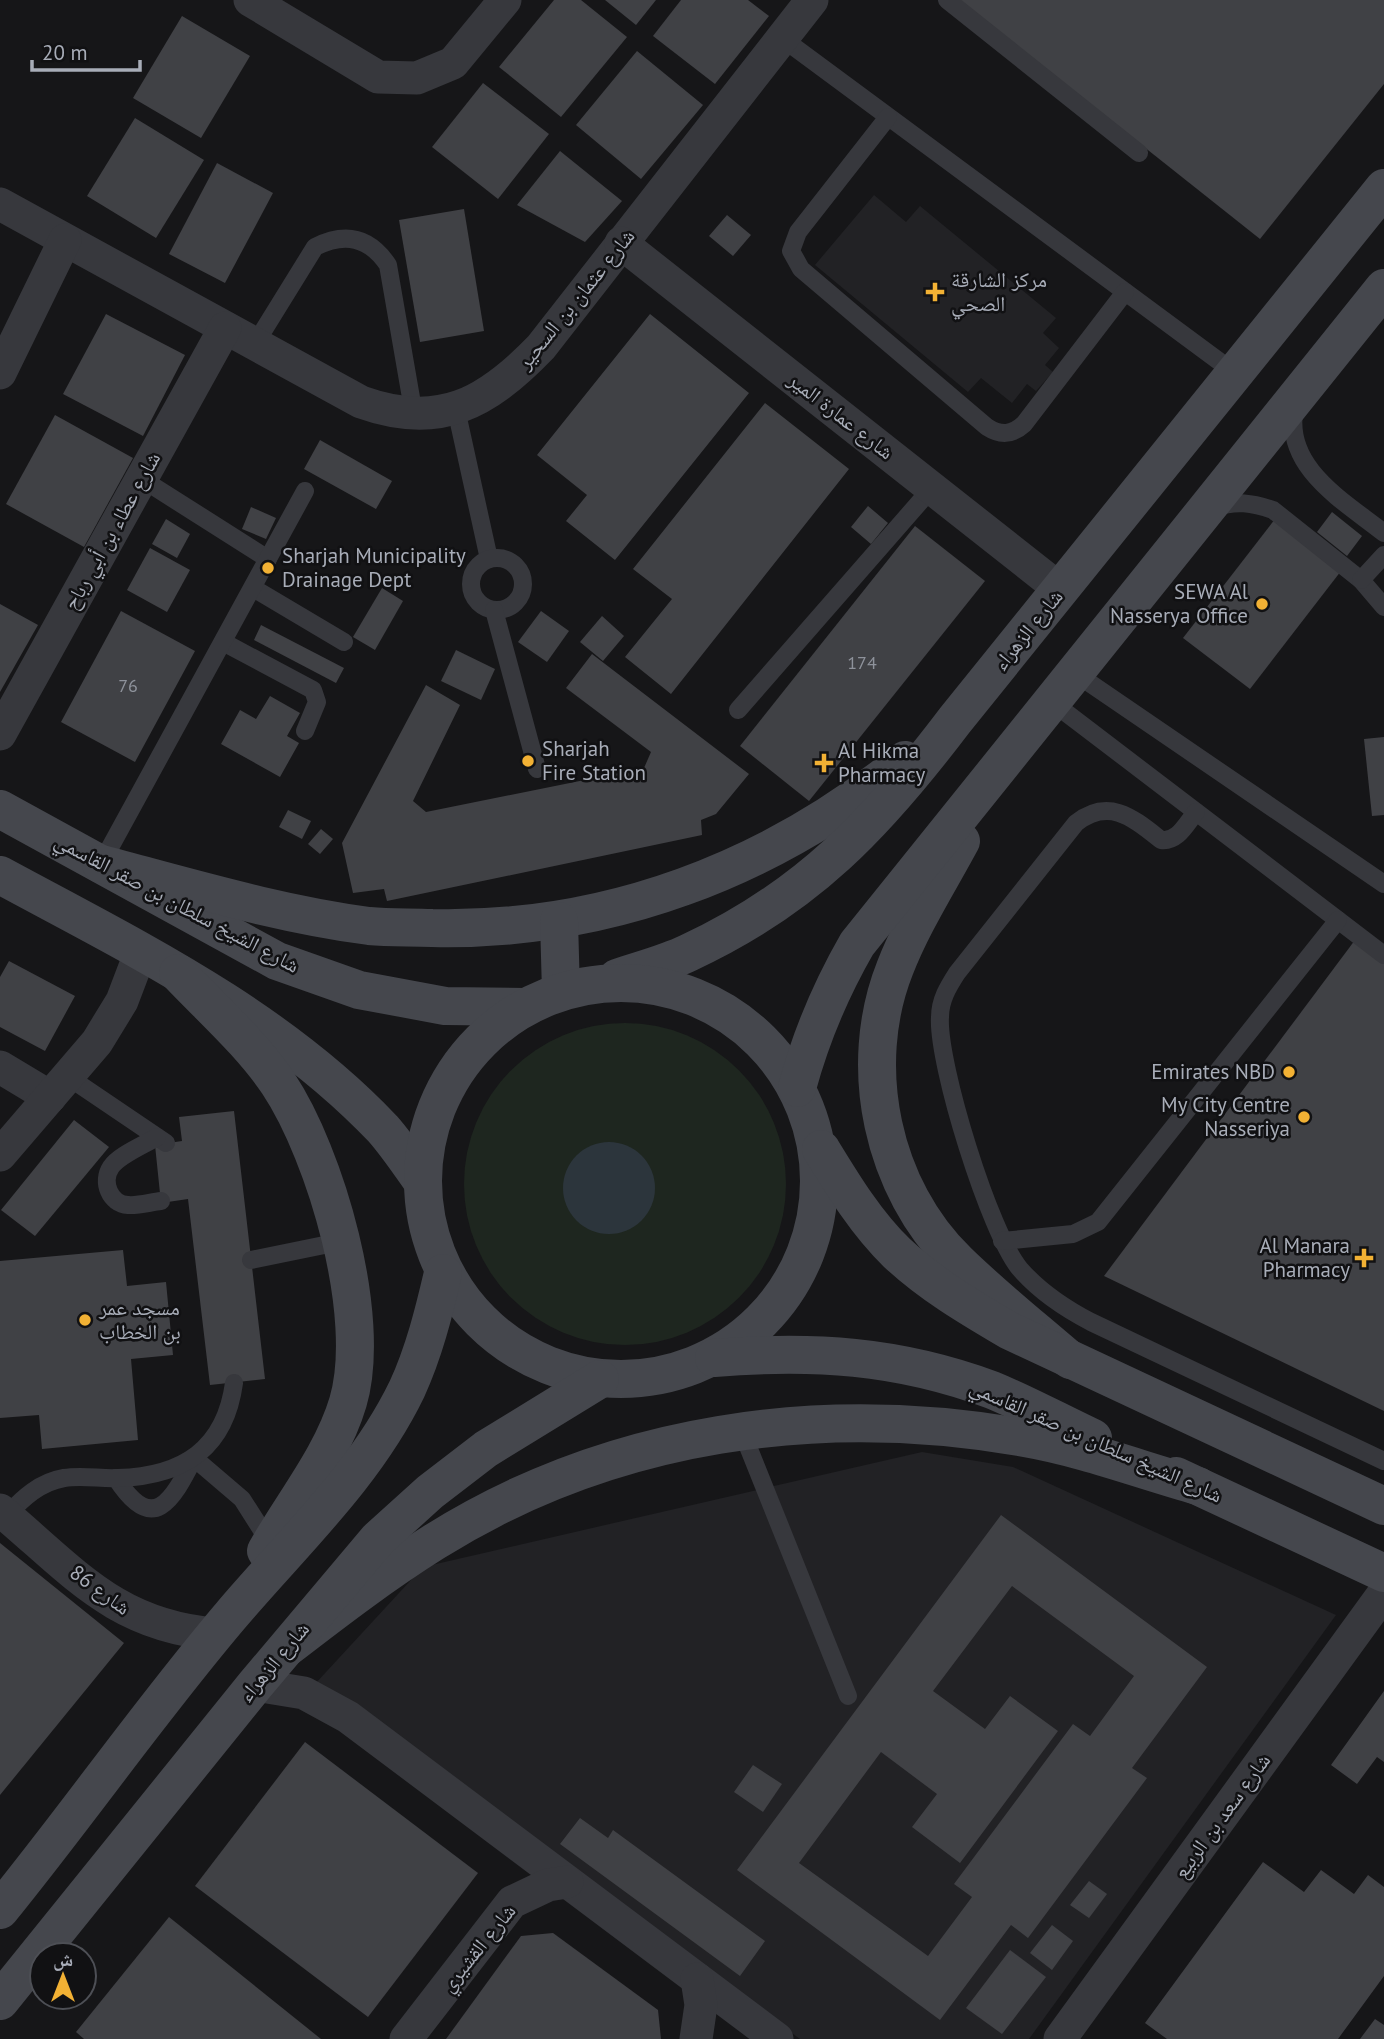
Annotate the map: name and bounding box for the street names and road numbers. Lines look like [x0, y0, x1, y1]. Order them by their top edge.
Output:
street label: شارع عثمان بن السحير [510, 223, 640, 375]
street label: شارع عمارة المير [782, 365, 899, 465]
street label: شارع عطاء بن أبي رباح [57, 447, 169, 616]
street label: شارع الزهراء [987, 584, 1069, 676]
street label: شارع الشيخ سلطان بن صقر القاسمي [49, 826, 304, 982]
street label: شارع الشيخ سلطان بن صقر القاسمي [964, 1373, 1227, 1512]
street label: شارع 86 [65, 1559, 136, 1621]
street label: شارع الزهراء [232, 1616, 315, 1707]
street label: شارع سعد بن الربيع [1167, 1748, 1276, 1884]
street label: شارع القشيري [434, 1898, 524, 1999]

